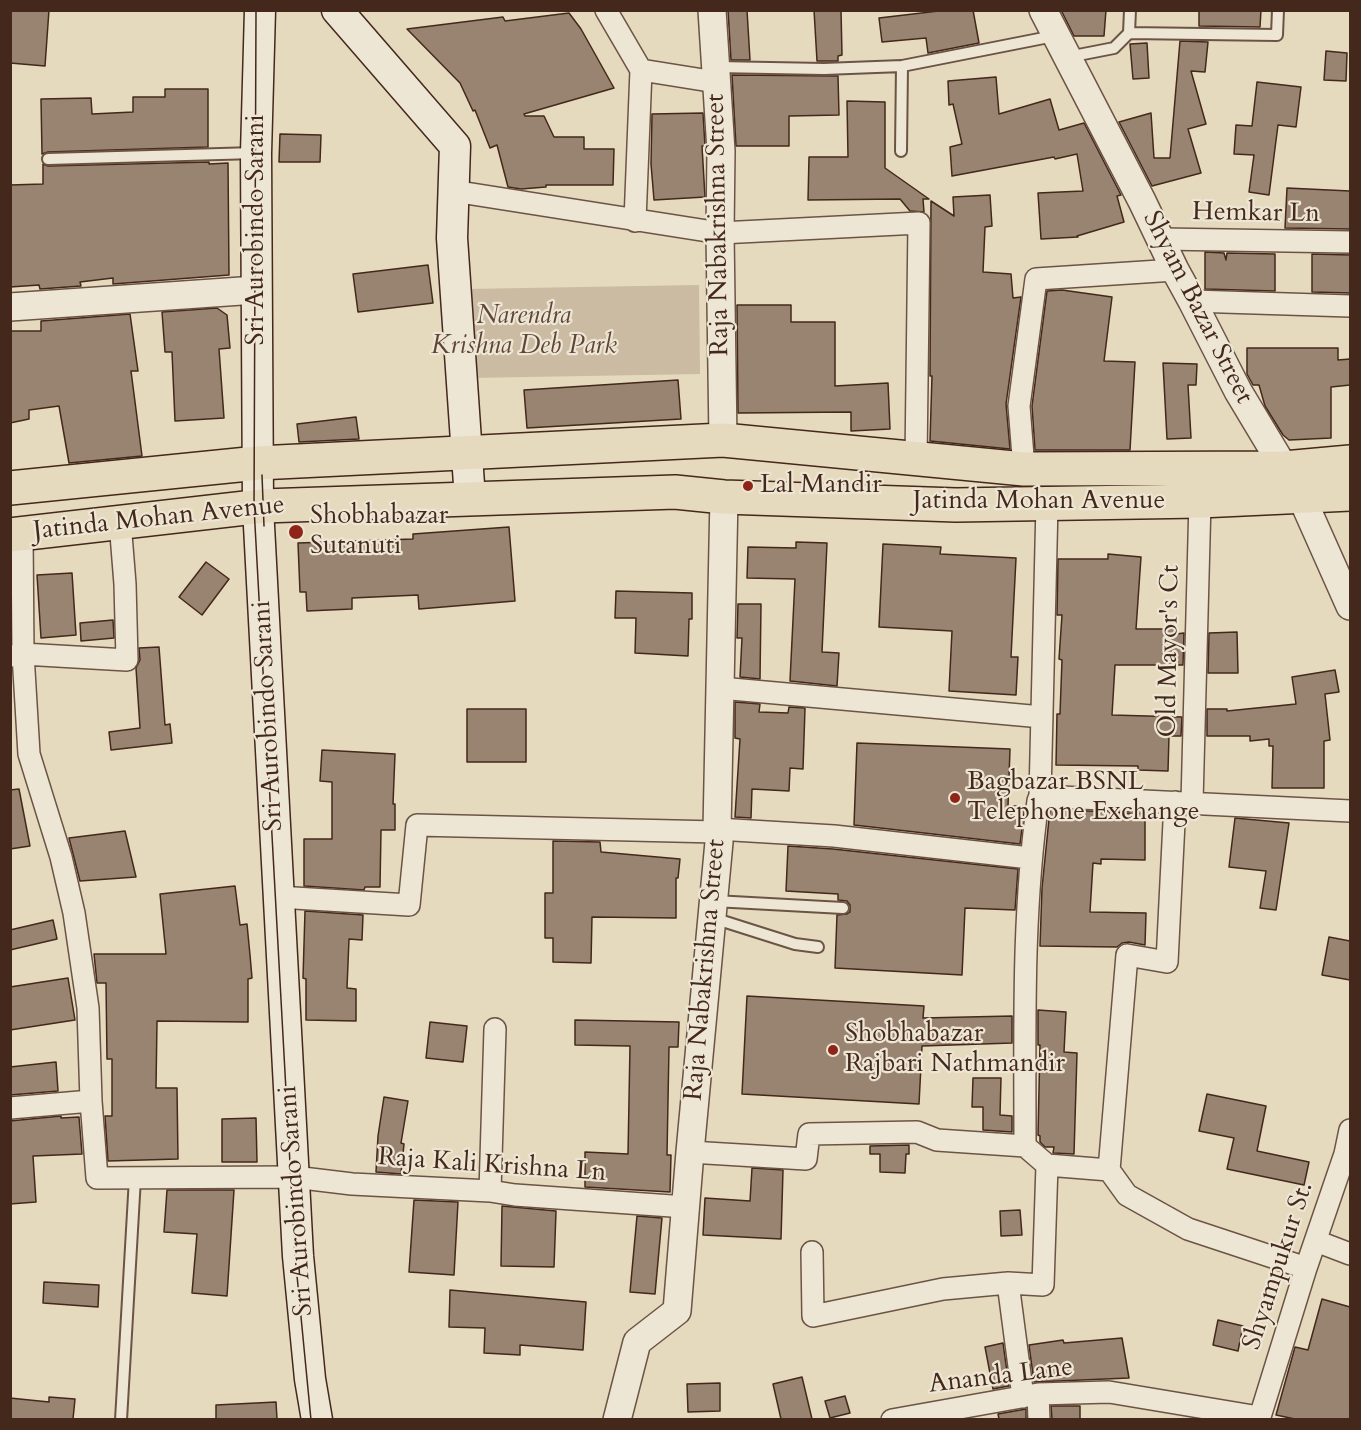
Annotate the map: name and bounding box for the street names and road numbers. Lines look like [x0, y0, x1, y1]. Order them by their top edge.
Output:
street label: Raja Nabakrishna Street [701, 93, 737, 357]
street label: Sri Aurobindo Sarani [241, 114, 273, 346]
street label: Hemkar Ln [1192, 197, 1320, 231]
street label: Shyam Bazar Street [1135, 206, 1259, 410]
street label: Jatinda Mohan Avenue [913, 486, 1165, 518]
street label: Jatinda Mohan Avenue [32, 490, 286, 548]
street label: Old Mayor's Ct [1153, 564, 1187, 738]
street label: Sri Aurobindo Sarani [247, 600, 291, 832]
street label: Raja Nabakrishna Street [679, 838, 733, 1102]
street label: Sri Aurobindo Sarani [273, 1085, 321, 1317]
street label: Raja Kali Krishna Ln [377, 1142, 607, 1190]
street label: Shyampukur St. [1237, 1178, 1321, 1354]
street label: Ananda Lane [927, 1353, 1075, 1401]

